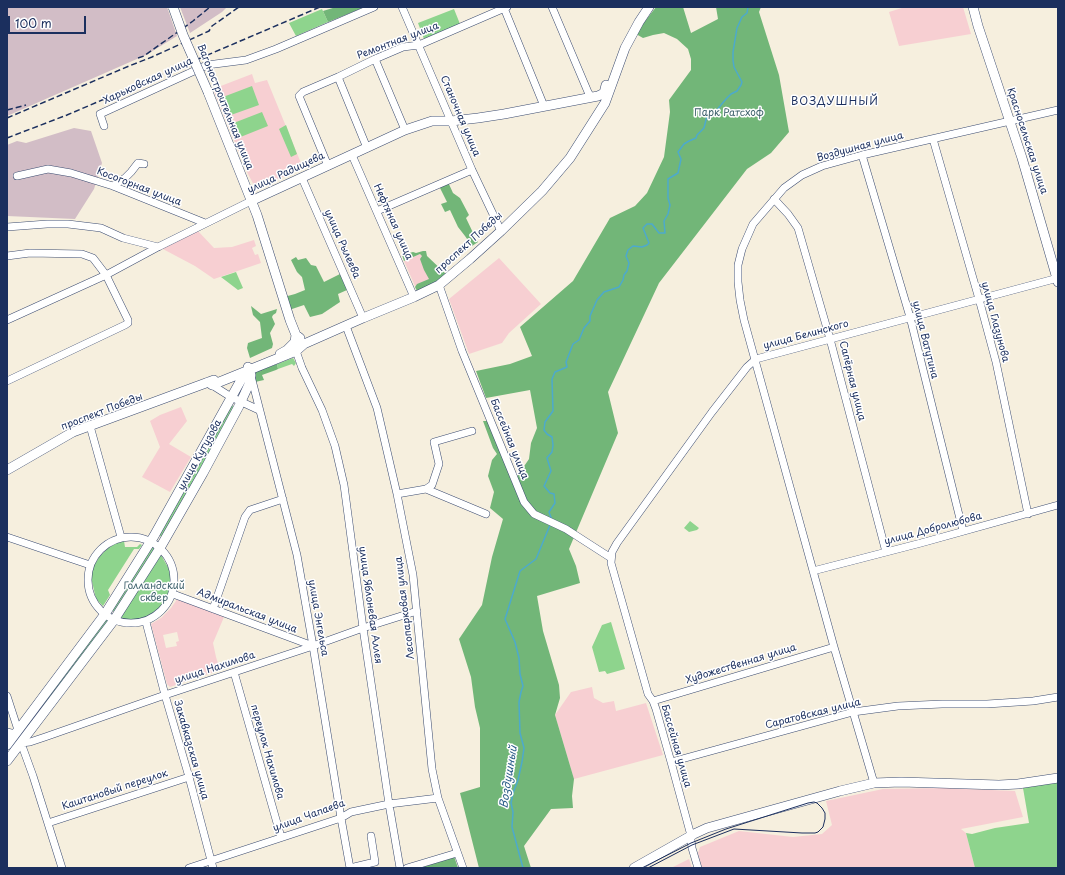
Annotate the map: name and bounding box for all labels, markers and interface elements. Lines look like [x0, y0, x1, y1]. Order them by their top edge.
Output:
scale bar [10, 8, 88, 34]
text: 100 m [15, 14, 52, 32]
street label: Ремонтная улица [355, 20, 441, 62]
street label: Вагоностроительная улица [194, 42, 256, 172]
street label: Харьковская улица [101, 55, 195, 107]
street label: Станочная улица [438, 74, 482, 158]
street label: Красносельская улица [1004, 86, 1050, 196]
district label: ВОЗДУШНЫЙ [792, 95, 878, 109]
park label: Парк Ратсхоф [694, 107, 764, 119]
street label: Воздушная улица [815, 130, 905, 164]
street label: улица Радищева [245, 150, 327, 196]
street label: Косогорная улица [95, 165, 183, 209]
street label: Нефтяная улица [371, 182, 415, 262]
street label: улица Рылеева [321, 208, 363, 280]
street label: проспект Победы [433, 210, 505, 276]
street label: улица Глазунова [978, 280, 1012, 364]
street label: улица Ватутина [910, 300, 940, 380]
street label: улица Белинского [762, 318, 850, 352]
street label: Сапёрная улица [836, 340, 868, 422]
street label: проспект Победы [59, 391, 145, 433]
street label: Бассейная улица [487, 397, 531, 481]
street label: улица Кутузова [176, 417, 224, 493]
street label: улица Добролюбова [883, 510, 983, 548]
street label: улица Яблоневая Аллея [356, 546, 384, 664]
street label: Лесопарковая улица [393, 556, 417, 660]
street label: улица Энгельса [305, 579, 331, 657]
park label: Голландский сквер [123, 580, 185, 604]
street label: Адмиральская улица [195, 586, 299, 636]
street label: Художественная улица [684, 641, 798, 687]
street label: улица Нахимова [173, 649, 257, 687]
street label: Саратовская улица [764, 696, 862, 732]
street label: Закавказская улица [171, 699, 211, 801]
street label: переулок Нахимова [248, 703, 286, 801]
street label: Бассейная улица [658, 703, 694, 789]
water label: Воздушный [498, 745, 520, 809]
street label: Каштановый переулок [61, 767, 169, 813]
street label: улица Чапаева [271, 797, 347, 835]

